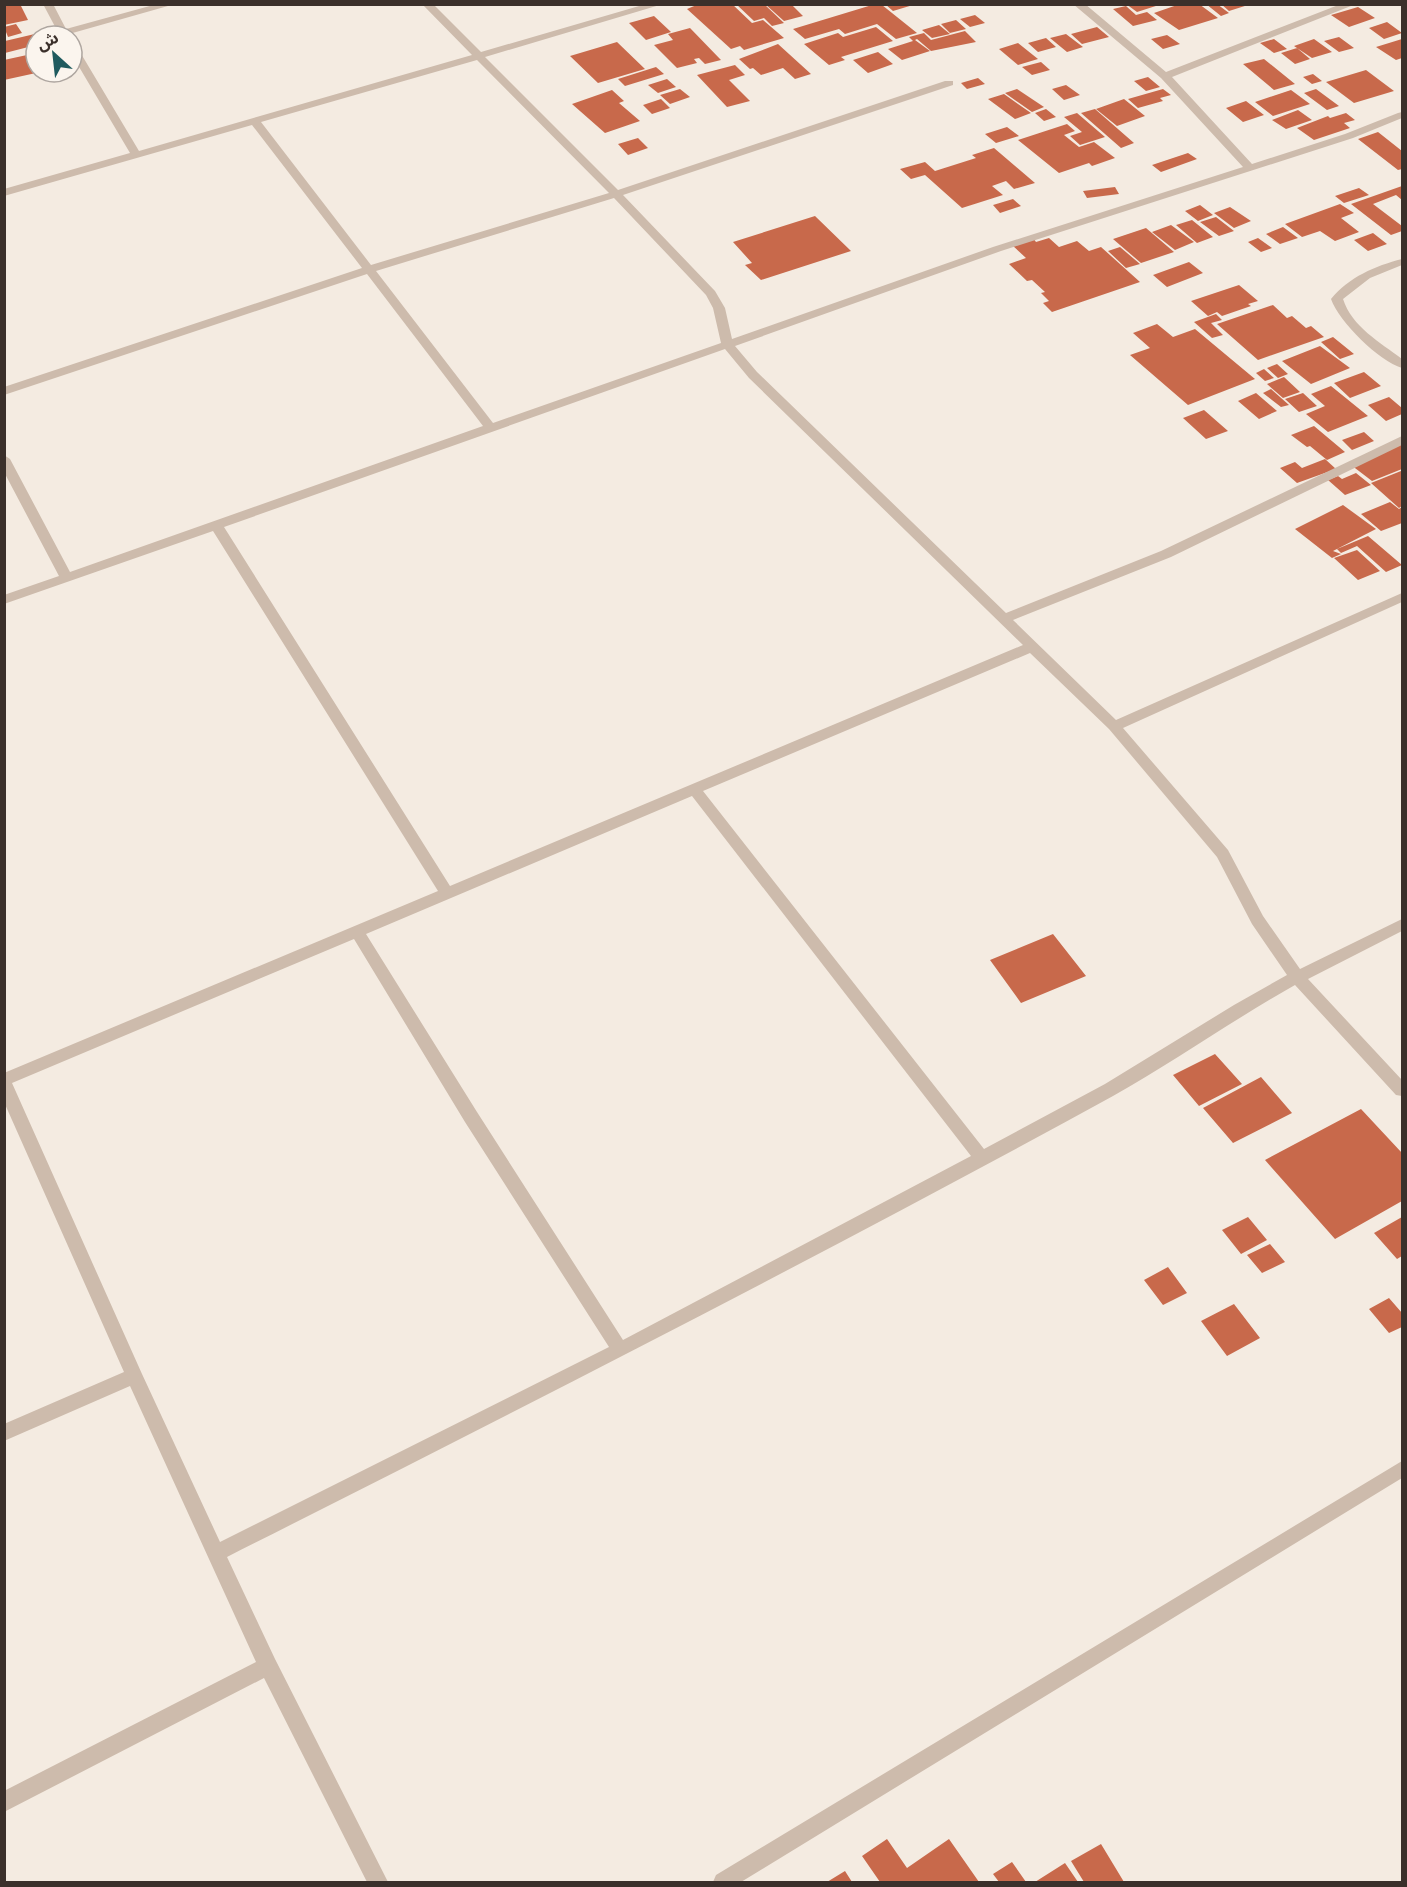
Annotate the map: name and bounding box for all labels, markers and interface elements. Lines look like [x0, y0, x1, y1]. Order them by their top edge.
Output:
north arrow [24, 24, 84, 84]
text: ش [33, 27, 62, 55]

